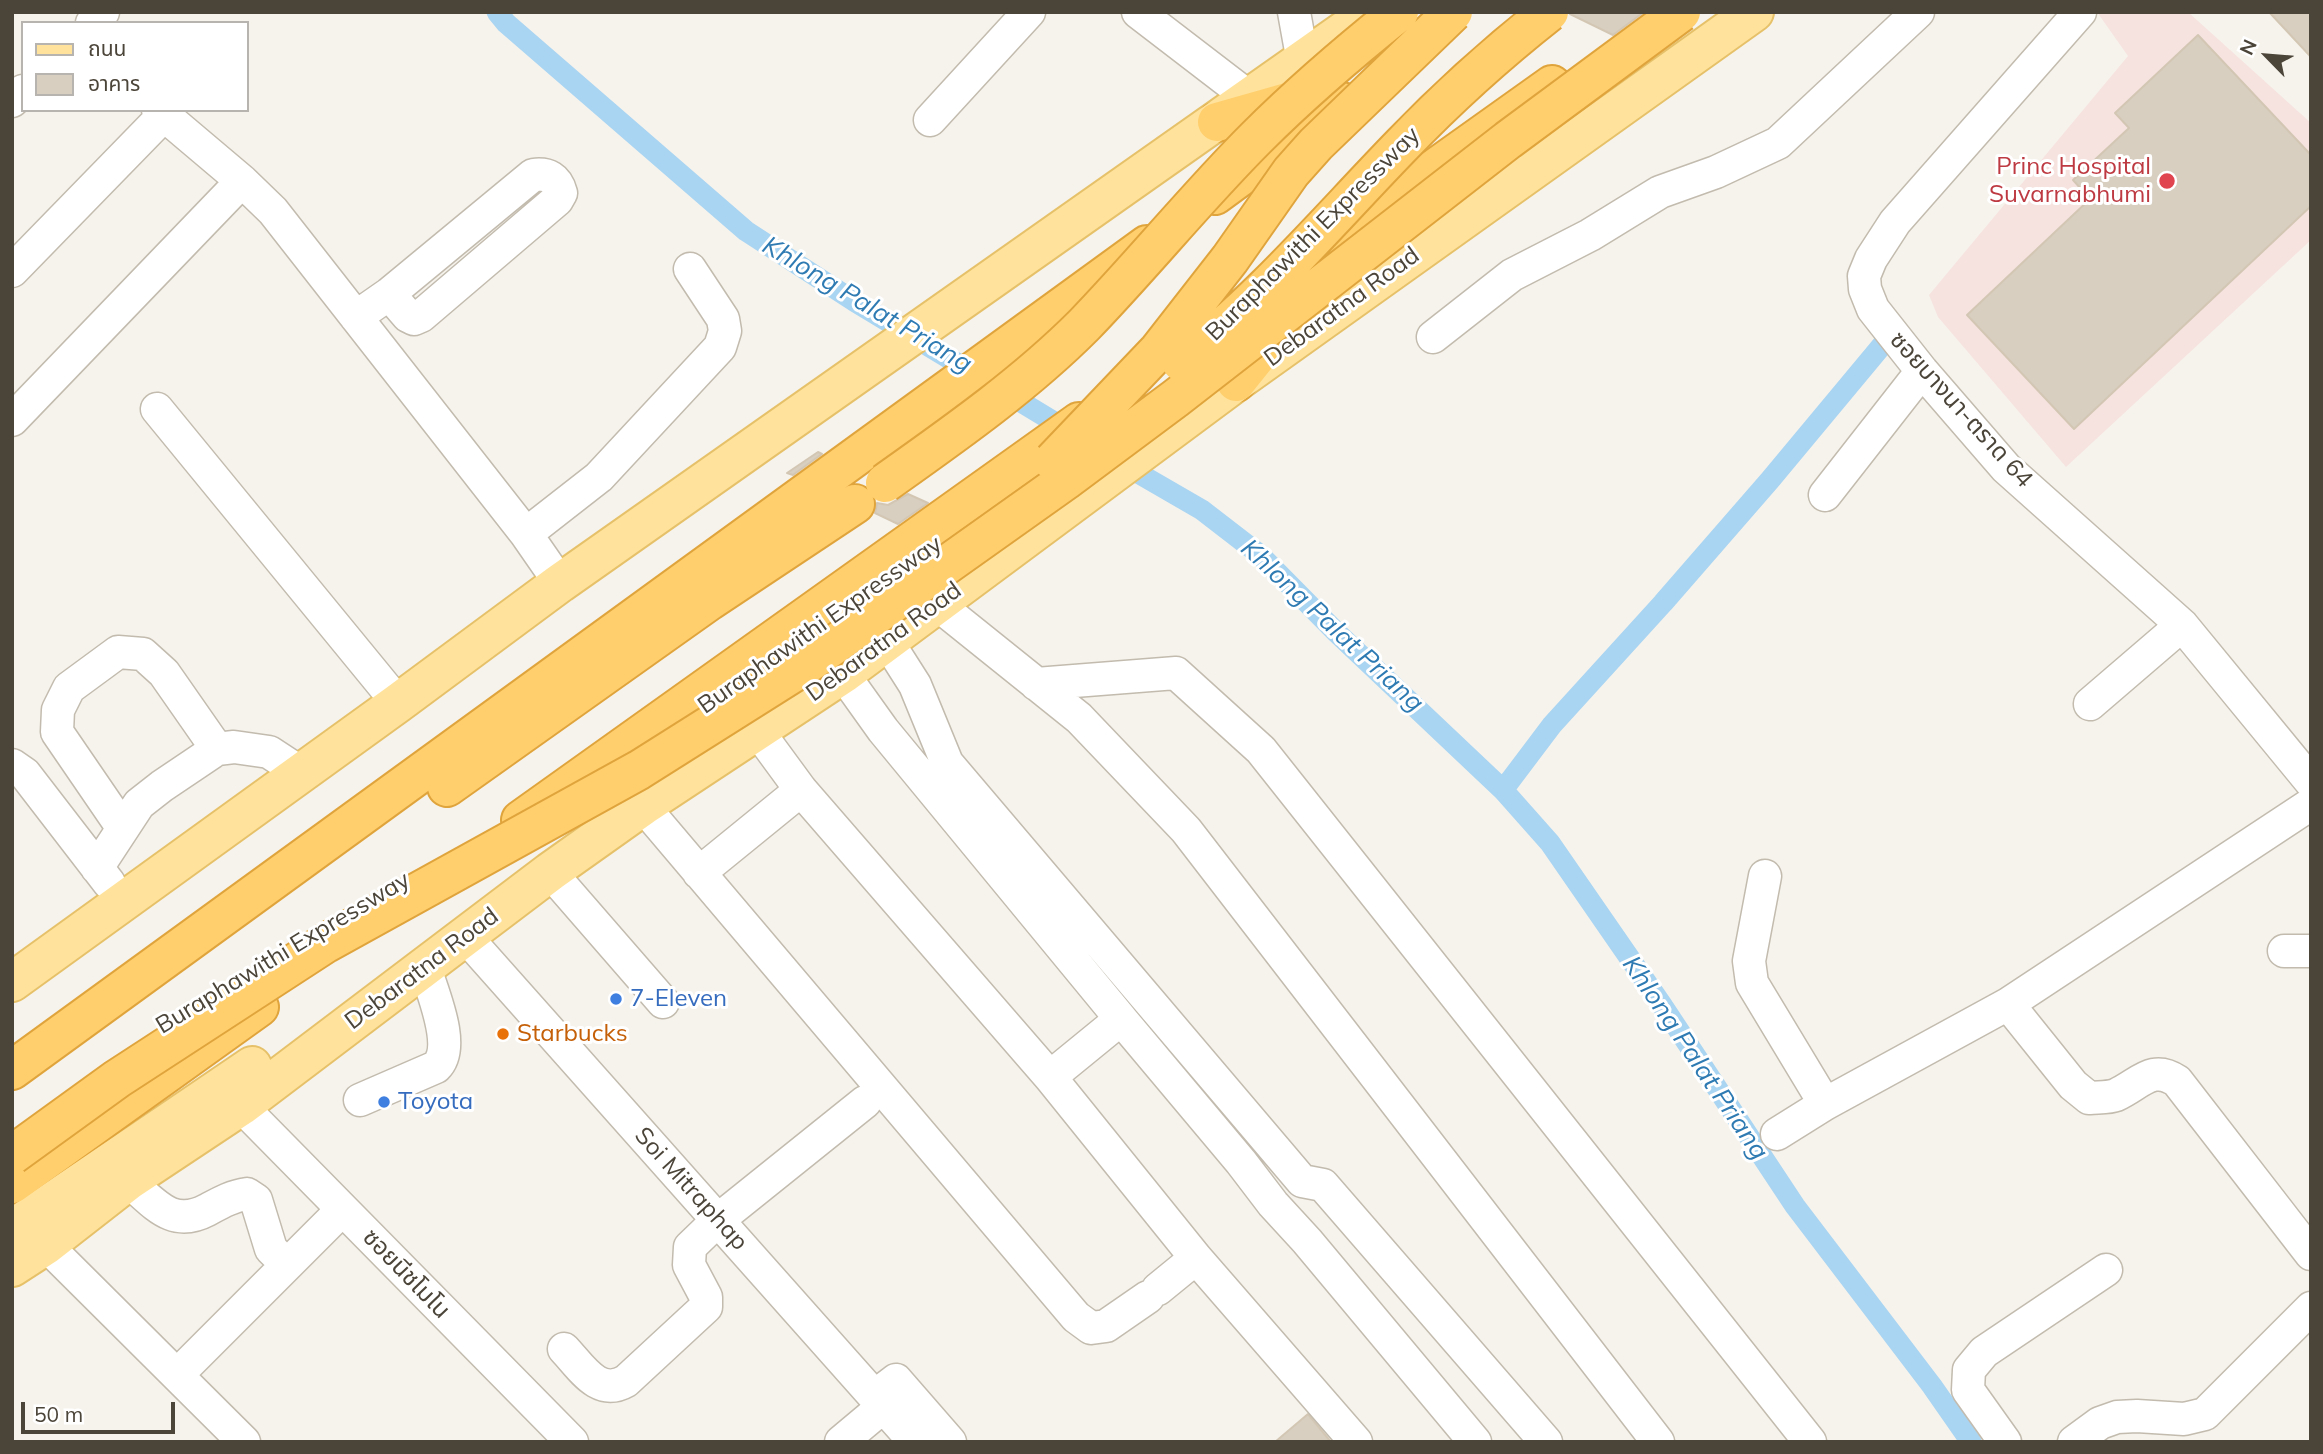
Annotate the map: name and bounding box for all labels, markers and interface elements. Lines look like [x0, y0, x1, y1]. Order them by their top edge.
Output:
legend [21, 21, 248, 112]
north arrow [2232, 21, 2302, 91]
text: ถนน [88, 35, 126, 61]
text: N [2234, 36, 2262, 59]
text: อาคาร [88, 70, 140, 96]
street label: Buraphawithi Expressway [1200, 121, 1426, 347]
place label: Princ Hospital Suvarnabhumi [1989, 153, 2151, 209]
marker: Princ Hospital Suvarnabhumi [2157, 171, 2177, 191]
water label: Khlong Palat Priang [757, 230, 977, 380]
street label: Debaratna Road [1259, 241, 1425, 373]
street label: ซอยบางนา-ตราด 64 [1883, 326, 2039, 494]
street label: Buraphawithi Expressway [693, 530, 947, 720]
water label: Khlong Palat Priang [1234, 533, 1430, 719]
street label: Debaratna Road [801, 576, 967, 708]
street label: Buraphawithi Expressway [151, 866, 415, 1040]
street label: Debaratna Road [340, 902, 504, 1036]
water label: Khlong Palat Priang [1615, 950, 1775, 1166]
place label: 7-Eleven [630, 985, 727, 1013]
marker: 7-Eleven [608, 991, 624, 1007]
place label: Starbucks [517, 1020, 628, 1048]
marker: Starbucks [495, 1026, 511, 1042]
place label: Toyota [398, 1088, 473, 1116]
marker: Toyota [376, 1094, 392, 1110]
street label: Soi Mitraphap [628, 1122, 754, 1256]
street label: ซอยนีชโมโน [356, 1223, 456, 1325]
scale bar [24, 1388, 178, 1432]
text: 50 m [34, 1401, 83, 1427]

